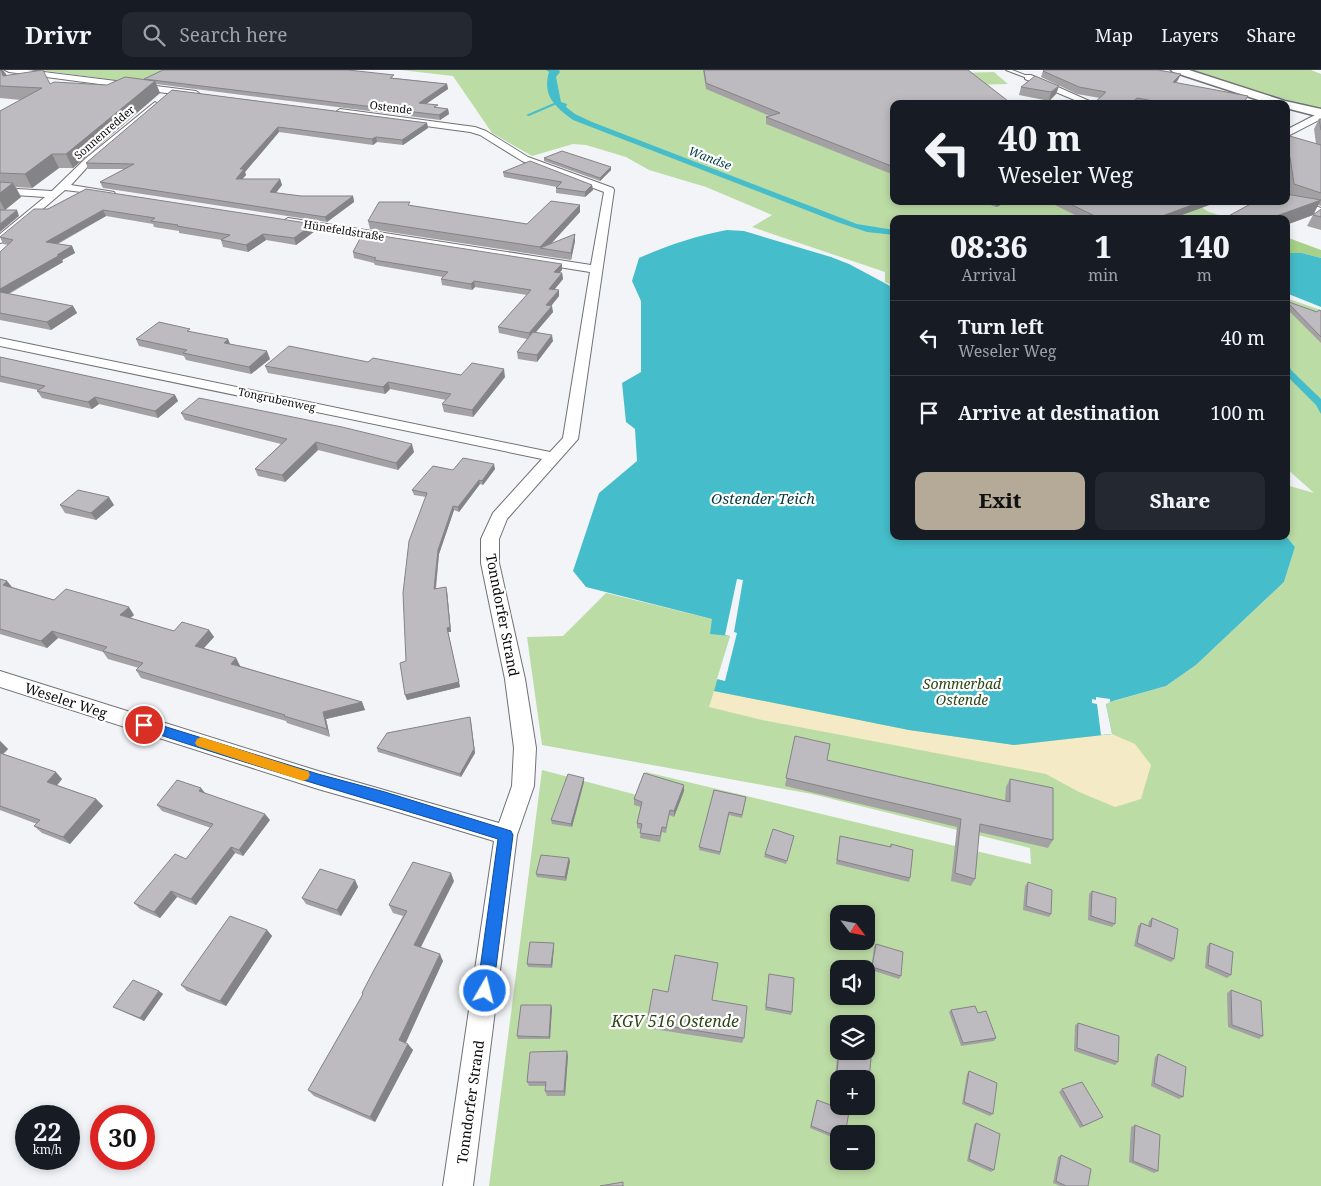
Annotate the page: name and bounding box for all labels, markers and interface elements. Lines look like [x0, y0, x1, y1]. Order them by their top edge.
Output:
search box [122, 12, 472, 57]
text: Drivr [25, 18, 92, 51]
icon: search [140, 21, 168, 49]
text: Search here [180, 22, 287, 48]
text: Map [1095, 23, 1133, 47]
text: Layers [1161, 23, 1219, 47]
text: Share [1247, 23, 1296, 47]
street label: Ostende [369, 97, 413, 117]
street label: Sonnenredder [71, 101, 138, 162]
text: 40 m [998, 114, 1081, 161]
icon: left [915, 120, 980, 185]
water label: Wandse [686, 142, 734, 174]
text: Weseler Weg [998, 159, 1133, 189]
street label: Hünefeldstraße [302, 216, 386, 244]
text: 08:36 [950, 226, 1028, 267]
text: 1 [1095, 226, 1112, 267]
text: 140 [1179, 226, 1230, 267]
text: Arrival [962, 264, 1016, 286]
text: min [1088, 264, 1118, 286]
text: m [1197, 264, 1212, 286]
text: Turn left [958, 314, 1044, 340]
icon: left [915, 324, 943, 352]
text: 40 m [1221, 325, 1265, 351]
text: Weseler Weg [958, 340, 1056, 362]
street label: Tongrubenweg [237, 383, 317, 415]
icon: arrive [915, 399, 943, 427]
text: Arrive at destination [958, 400, 1160, 426]
text: 100 m [1210, 400, 1265, 426]
button: Exit [915, 472, 1085, 530]
button: Share [1095, 472, 1265, 530]
water label: Ostender Teich [711, 488, 815, 508]
street label: Tonndorfer Strand [482, 552, 524, 678]
park label: Sommerbad Ostende [923, 674, 1002, 709]
street label: Weseler Weg [22, 678, 110, 722]
pin [123, 704, 165, 746]
icon: arrive [130, 711, 158, 739]
north arrow [830, 905, 875, 950]
map controls [830, 905, 875, 1170]
button: sound [830, 960, 875, 1005]
position arrow [458, 964, 510, 1016]
park label: KGV 516 Ostende [610, 1010, 739, 1032]
button: layers [830, 1015, 875, 1060]
street label: Tonndorfer Strand [452, 1039, 488, 1165]
button: + [830, 1070, 875, 1115]
speed limit sign: 30 [90, 1105, 155, 1170]
text: 22 [33, 1114, 62, 1148]
button: − [830, 1125, 875, 1170]
text: km/h [33, 1141, 62, 1158]

